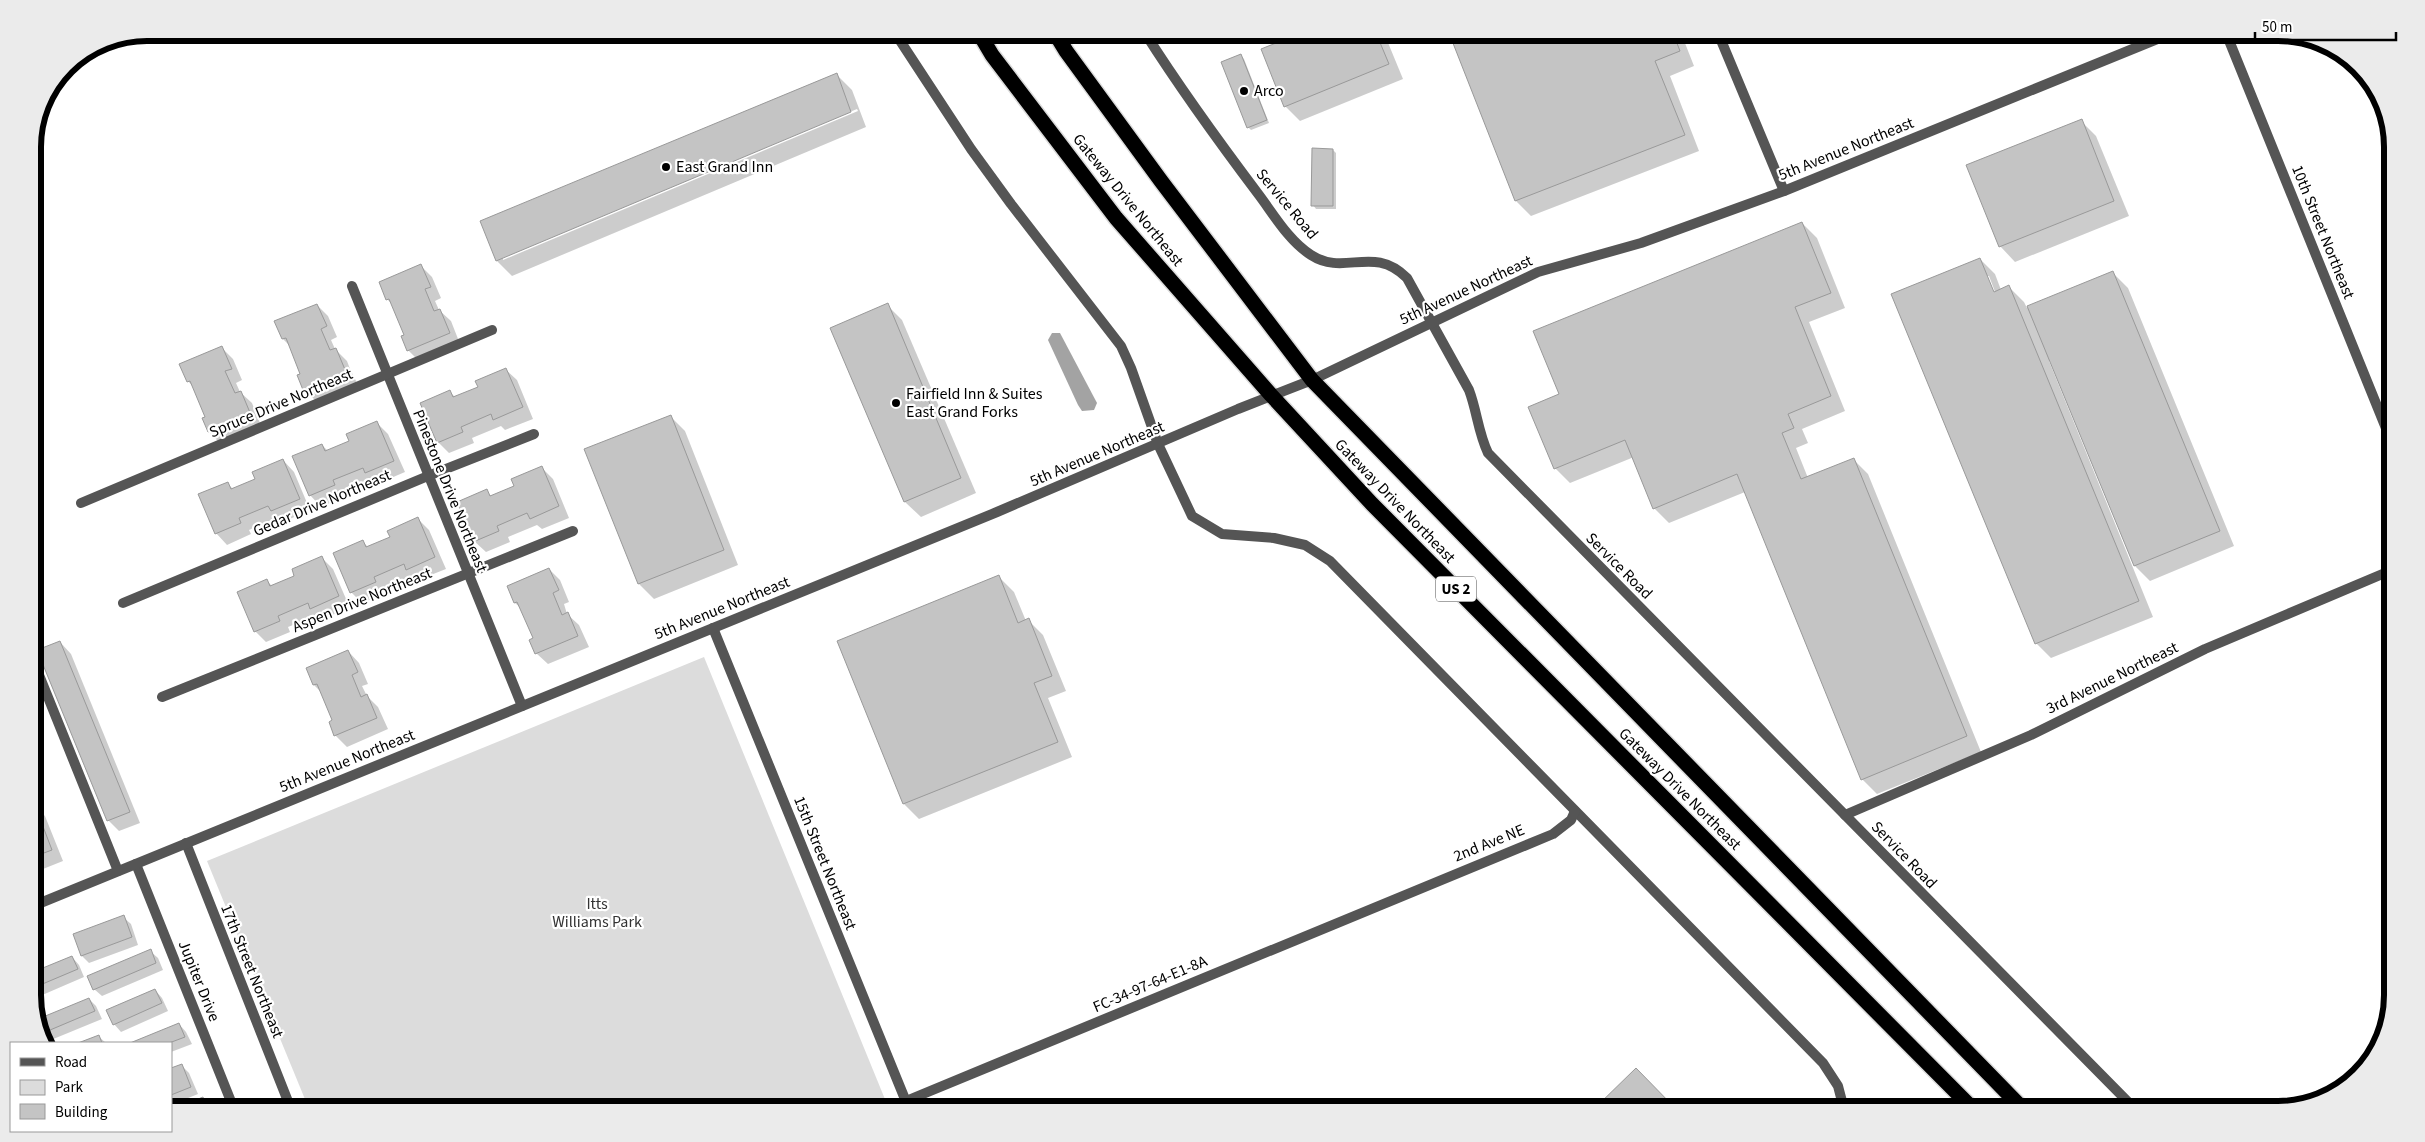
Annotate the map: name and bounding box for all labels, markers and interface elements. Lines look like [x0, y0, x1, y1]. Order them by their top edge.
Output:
scale bar [2255, 10, 2396, 42]
text: 50 m [2262, 17, 2292, 38]
place label: Arco [1254, 80, 1284, 102]
marker: Arco [1238, 85, 1250, 97]
street label: 5th Avenue Northeast [1775, 112, 1917, 186]
street label: Gateway Drive Northeast [1067, 129, 1189, 272]
place label: East Grand Inn [676, 156, 773, 178]
marker: East Grand Inn [660, 161, 672, 173]
street label: 10th Street Northeast [2286, 162, 2360, 303]
street label: Service Road [1251, 164, 1323, 244]
street label: 5th Avenue Northeast [1396, 249, 1536, 330]
street label: Spruce Drive Northeast [206, 363, 357, 443]
place label: Fairfield Inn & Suites East Grand Forks [906, 383, 1043, 423]
marker: Fairfield Inn & Suites East Grand Forks [890, 397, 902, 409]
street label: Pinestone Drive Northeast [407, 406, 493, 576]
street label: 5th Avenue Northeast [1026, 416, 1168, 492]
street label: Gateway Drive Northeast [1330, 434, 1461, 568]
street label: Gedar Drive Northeast [250, 464, 395, 542]
street label: Service Road [1581, 528, 1657, 604]
street label: Aspen Drive Northeast [289, 562, 436, 638]
street label: 5th Avenue Northeast [651, 571, 793, 645]
road number: US 2 [1436, 576, 1476, 602]
street label: 3rd Avenue Northeast [2042, 636, 2182, 719]
street label: Gateway Drive Northeast [1614, 723, 1747, 856]
street label: 5th Avenue Northeast [276, 724, 418, 798]
street label: 15th Street Northeast [788, 793, 862, 934]
street label: Service Road [1866, 816, 1942, 894]
street label: 2nd Ave NE [1450, 819, 1528, 867]
park label: Itts Williams Park [552, 893, 642, 933]
street label: 17th Street Northeast [215, 901, 289, 1042]
street label: Jupiter Drive [173, 937, 225, 1025]
street label: FC-34-97-64-E1-8A [1090, 950, 1211, 1018]
legend [10, 1042, 172, 1132]
text: Road [55, 1052, 87, 1073]
text: Park [55, 1077, 84, 1098]
text: Building [55, 1102, 108, 1123]

